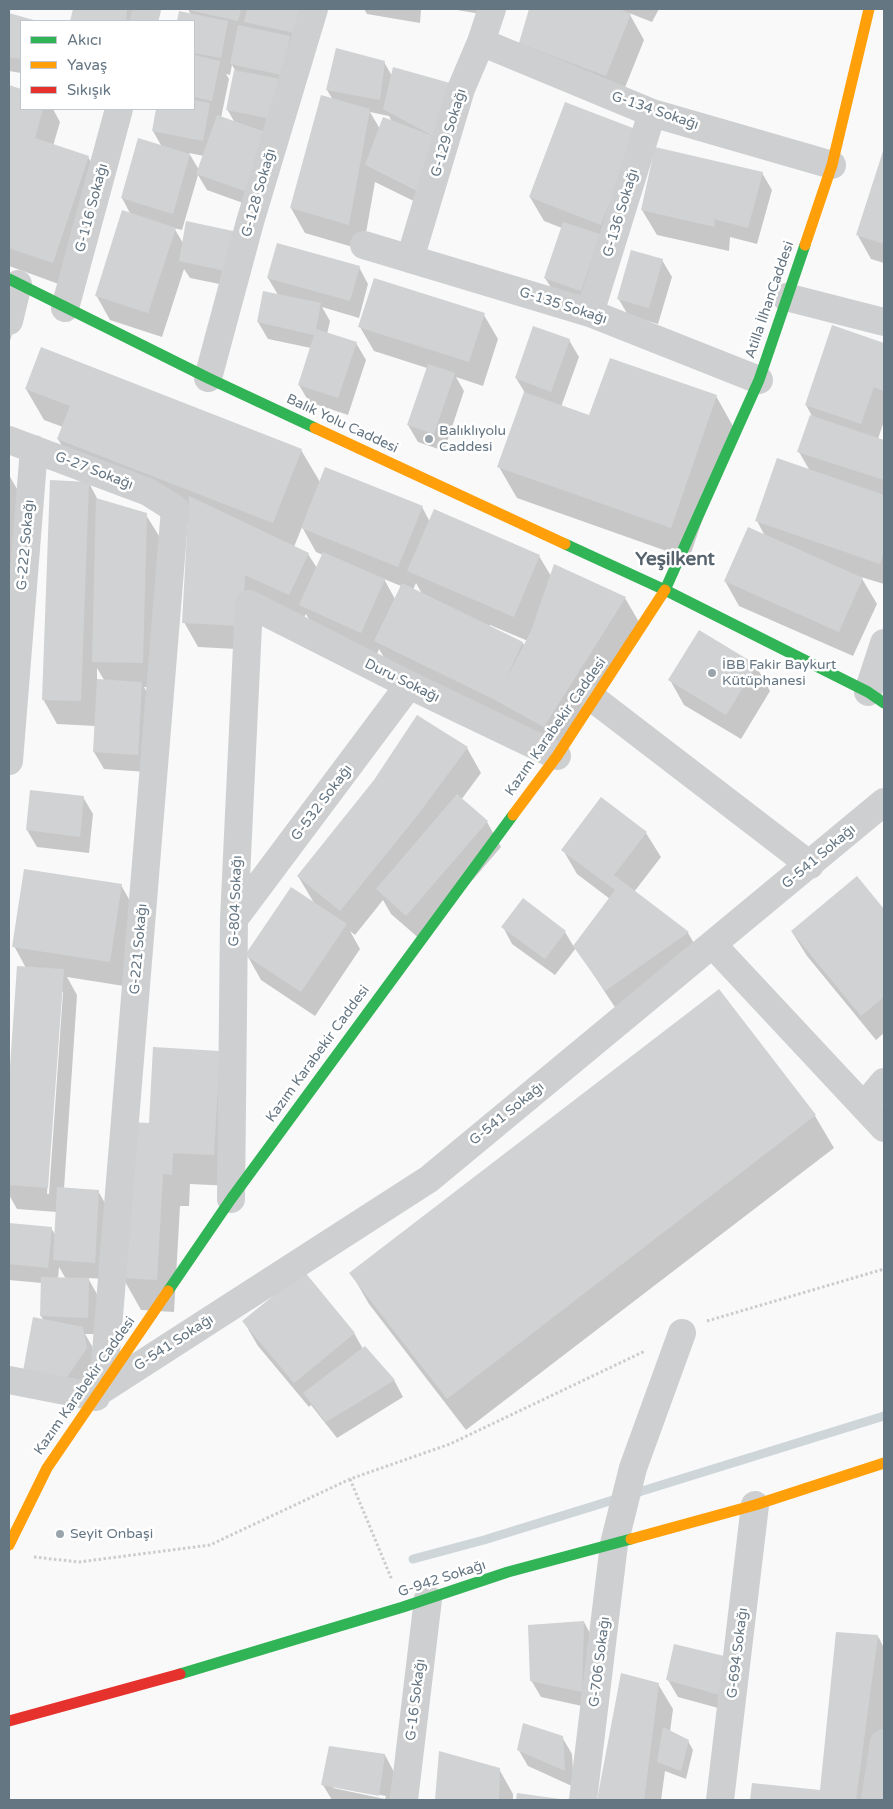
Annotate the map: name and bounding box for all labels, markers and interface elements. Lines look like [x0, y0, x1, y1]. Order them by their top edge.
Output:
legend [20, 20, 195, 110]
text: Akıcı [67, 31, 102, 49]
text: Yavaş [67, 56, 107, 74]
text: Sıkışık [67, 81, 111, 99]
street label: G-129 Sokağı [428, 87, 470, 179]
street label: G-134 Sokağı [609, 88, 701, 134]
street label: G-128 Sokağı [238, 147, 280, 239]
street label: G-116 Sokağı [72, 162, 112, 254]
street label: G-136 Sokağı [600, 167, 642, 259]
street label: Atilla İlhanCaddesi [742, 239, 798, 361]
street label: G-135 Sokağı [517, 284, 609, 328]
street label: Balık Yolu Caddesi [283, 391, 401, 457]
place label: Balıklıyolu Caddesi [439, 423, 506, 456]
marker: Balıklıyolu Caddesi [423, 433, 435, 445]
street label: G-27 Sokağı [53, 448, 135, 494]
street label: G-222 Sokağı [14, 499, 38, 591]
district label: Yeşilkent [635, 549, 715, 571]
street label: Kazım Karabekir Caddesi [502, 655, 610, 799]
street label: Duru Sokağı [362, 656, 442, 706]
place label: İBB Fakir Baykurt Kütüphanesi [722, 657, 836, 690]
marker: İBB Fakir Baykurt Kütüphanesi [706, 667, 718, 679]
street label: G-532 Sokağı [288, 762, 356, 844]
street label: G-541 Sokağı [779, 821, 859, 893]
street label: G-804 Sokağı [226, 855, 246, 947]
street label: G-221 Sokağı [127, 903, 151, 995]
street label: Kazım Karabekir Caddesi [263, 982, 373, 1126]
street label: G-541 Sokağı [466, 1079, 548, 1149]
street label: G-541 Sokağı [131, 1311, 217, 1375]
street label: Kazım Karabekir Caddesi [31, 1314, 139, 1458]
place label: Seyit Onbaşi [70, 1526, 153, 1542]
marker: Seyit Onbaşi [54, 1528, 66, 1540]
street label: G-942 Sokağı [396, 1557, 488, 1601]
street label: G-694 Sokağı [724, 1607, 752, 1699]
street label: G-706 Sokağı [586, 1616, 614, 1708]
street label: G-16 Sokağı [403, 1658, 429, 1742]

